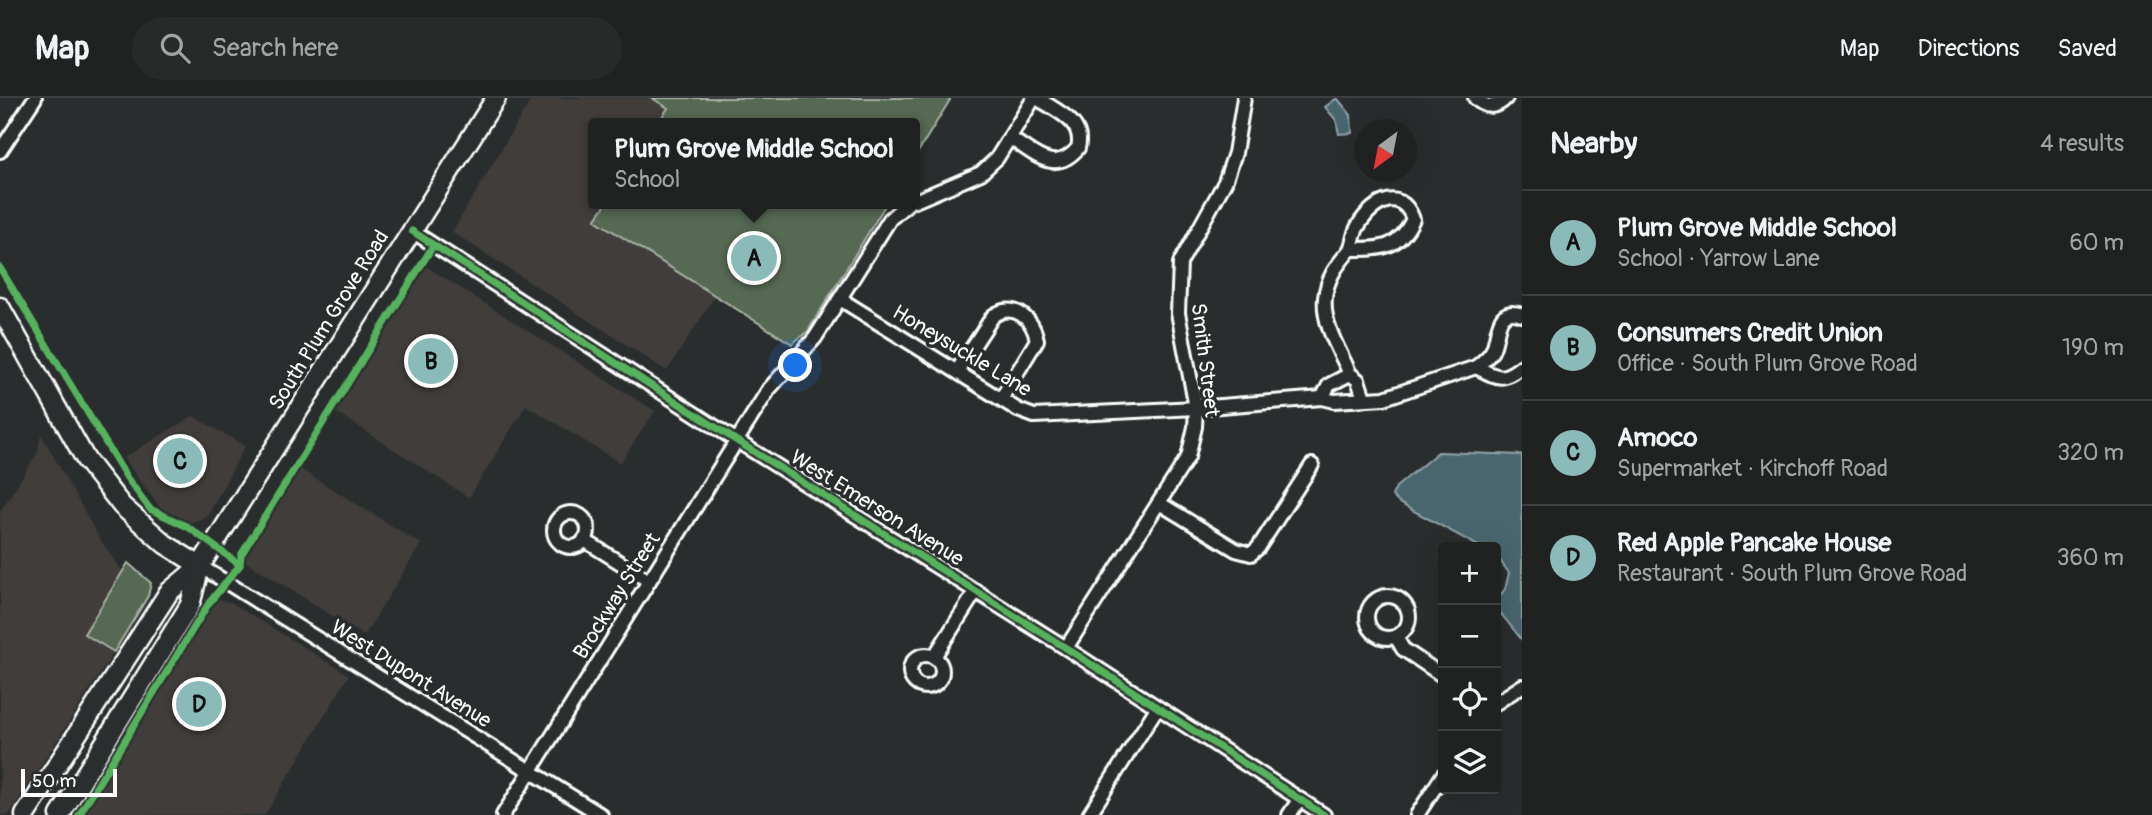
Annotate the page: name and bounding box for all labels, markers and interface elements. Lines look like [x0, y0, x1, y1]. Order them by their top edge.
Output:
search box [132, 17, 622, 80]
text: Map [35, 28, 90, 69]
icon: search [156, 29, 194, 67]
text: Search here [212, 32, 339, 64]
text: Map [1840, 34, 1880, 63]
text: Directions [1918, 34, 2019, 63]
text: Saved [2057, 34, 2117, 63]
popup [588, 118, 920, 209]
north arrow [1354, 119, 1417, 182]
text: Nearby [1550, 125, 1637, 162]
text: 4 results [2040, 129, 2124, 158]
text: Plum Grove Middle School [614, 133, 894, 165]
text: School [614, 165, 680, 194]
text: Plum Grove Middle School [1617, 212, 1897, 244]
street label: South Plum Grove Road [263, 225, 395, 415]
text: A [1566, 228, 1580, 257]
text: 60 m [2069, 228, 2124, 257]
pin: A [731, 232, 777, 284]
text: School · Yarrow Lane [1617, 244, 1820, 273]
street label: Honeysuckle Lane [887, 299, 1037, 403]
street label: Smith Street [1185, 302, 1225, 419]
text: Consumers Credit Union [1617, 317, 1883, 349]
text: B [1566, 333, 1580, 362]
text: 190 m [2062, 333, 2124, 362]
pin: B [408, 335, 454, 387]
your location [778, 348, 812, 382]
text: Office · South Plum Grove Road [1617, 349, 1918, 378]
text: Amoco [1617, 422, 1698, 454]
pin: C [157, 435, 203, 487]
text: C [1566, 438, 1580, 467]
text: 320 m [2057, 438, 2124, 467]
street label: West Emerson Avenue [785, 444, 969, 573]
text: Supermarket · Kirchoff Road [1617, 454, 1888, 483]
street label: Brockway Street [567, 527, 667, 664]
text: Red Apple Pancake House [1617, 527, 1891, 559]
map controls [1438, 542, 1501, 794]
button: + [1438, 542, 1501, 605]
text: D [1566, 543, 1580, 572]
text: 360 m [2057, 543, 2124, 572]
text: Restaurant · South Plum Grove Road [1617, 559, 1967, 588]
button: − [1438, 605, 1501, 668]
street label: West Dupont Avenue [326, 614, 497, 735]
button: locate [1438, 668, 1501, 731]
pin: D [176, 678, 222, 730]
button: layers [1438, 731, 1501, 794]
scale bar [21, 766, 117, 798]
text: 50 m [32, 769, 76, 793]

